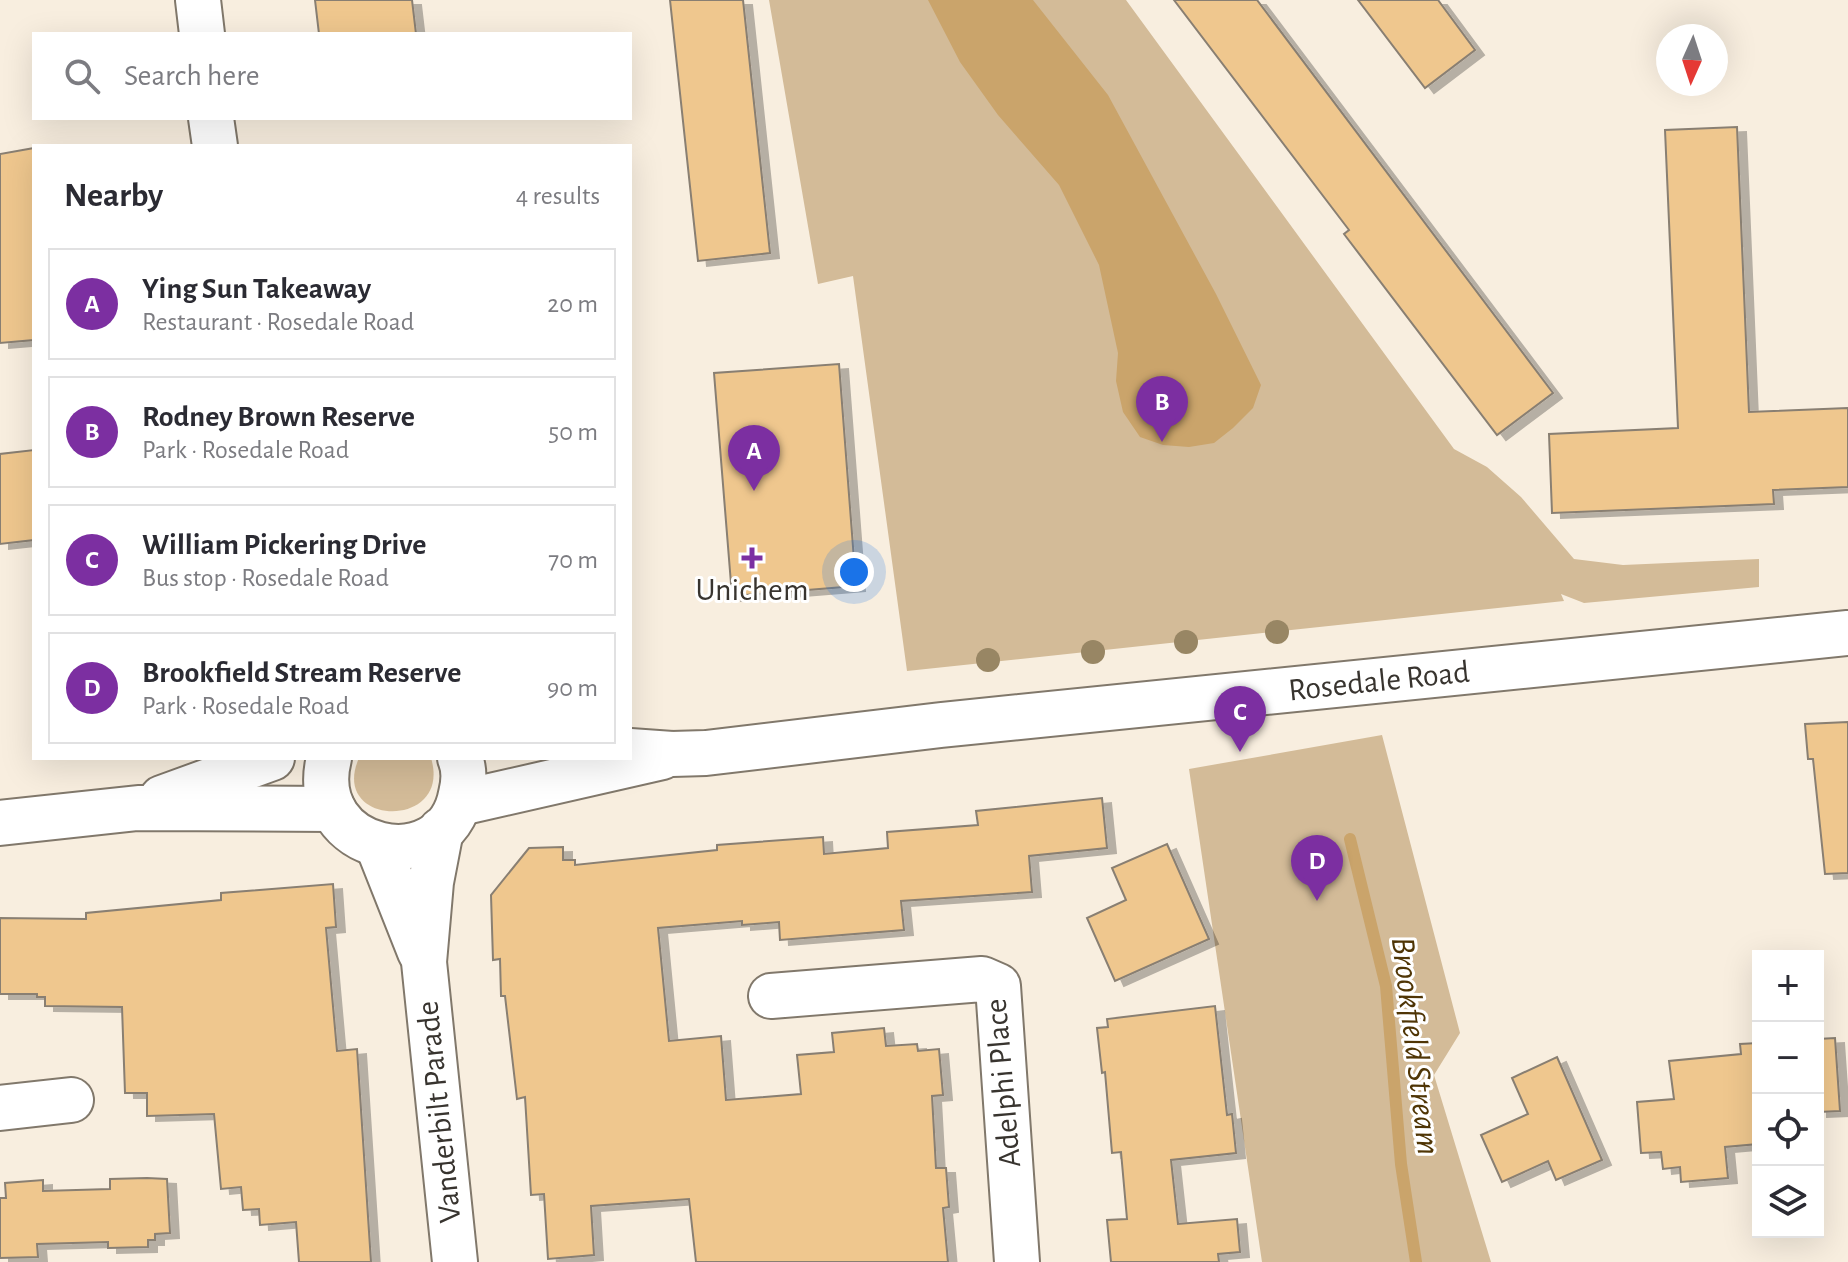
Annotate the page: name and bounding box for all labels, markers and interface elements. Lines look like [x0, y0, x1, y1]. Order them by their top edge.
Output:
north arrow [1656, 24, 1728, 96]
search box [32, 32, 632, 120]
icon: search [60, 54, 104, 98]
text: Search here [124, 61, 260, 91]
text: Nearby [64, 179, 163, 213]
text: 4 results [516, 183, 600, 209]
text: Ying Sun Takeaway [142, 274, 371, 304]
text: A [84, 291, 100, 317]
text: 20 m [547, 291, 598, 317]
text: Restaurant · Rosedale Road [142, 309, 414, 335]
pin: B [1136, 376, 1188, 442]
text: Rodney Brown Reserve [142, 402, 415, 432]
text: B [84, 419, 100, 445]
text: 50 m [548, 419, 598, 445]
pin: A [728, 425, 780, 491]
text: Park · Rosedale Road [142, 437, 349, 463]
text: William Pickering Drive [142, 530, 427, 560]
text: C [85, 547, 99, 573]
text: 70 m [548, 547, 598, 573]
marker: Unichem [743, 549, 761, 567]
your location [834, 552, 874, 592]
text: Bus stop · Rosedale Road [142, 565, 389, 591]
place label: Unichem [696, 574, 808, 606]
street label: Rosedale Road [1287, 656, 1471, 706]
text: Brookfield Stream Reserve [142, 658, 461, 688]
text: D [83, 675, 101, 701]
text: 90 m [547, 675, 598, 701]
pin: C [1214, 686, 1266, 752]
text: Park · Rosedale Road [142, 693, 349, 719]
pin: D [1291, 835, 1343, 901]
water label: Brookfield Stream [1385, 935, 1445, 1157]
map controls [1752, 950, 1824, 1238]
button: + [1752, 950, 1824, 1022]
street label: Adelphi Place [980, 997, 1026, 1169]
street label: Vanderbilt Parade [411, 999, 467, 1225]
button: − [1752, 1022, 1824, 1094]
button: locate [1752, 1094, 1824, 1166]
button: layers [1752, 1166, 1824, 1238]

